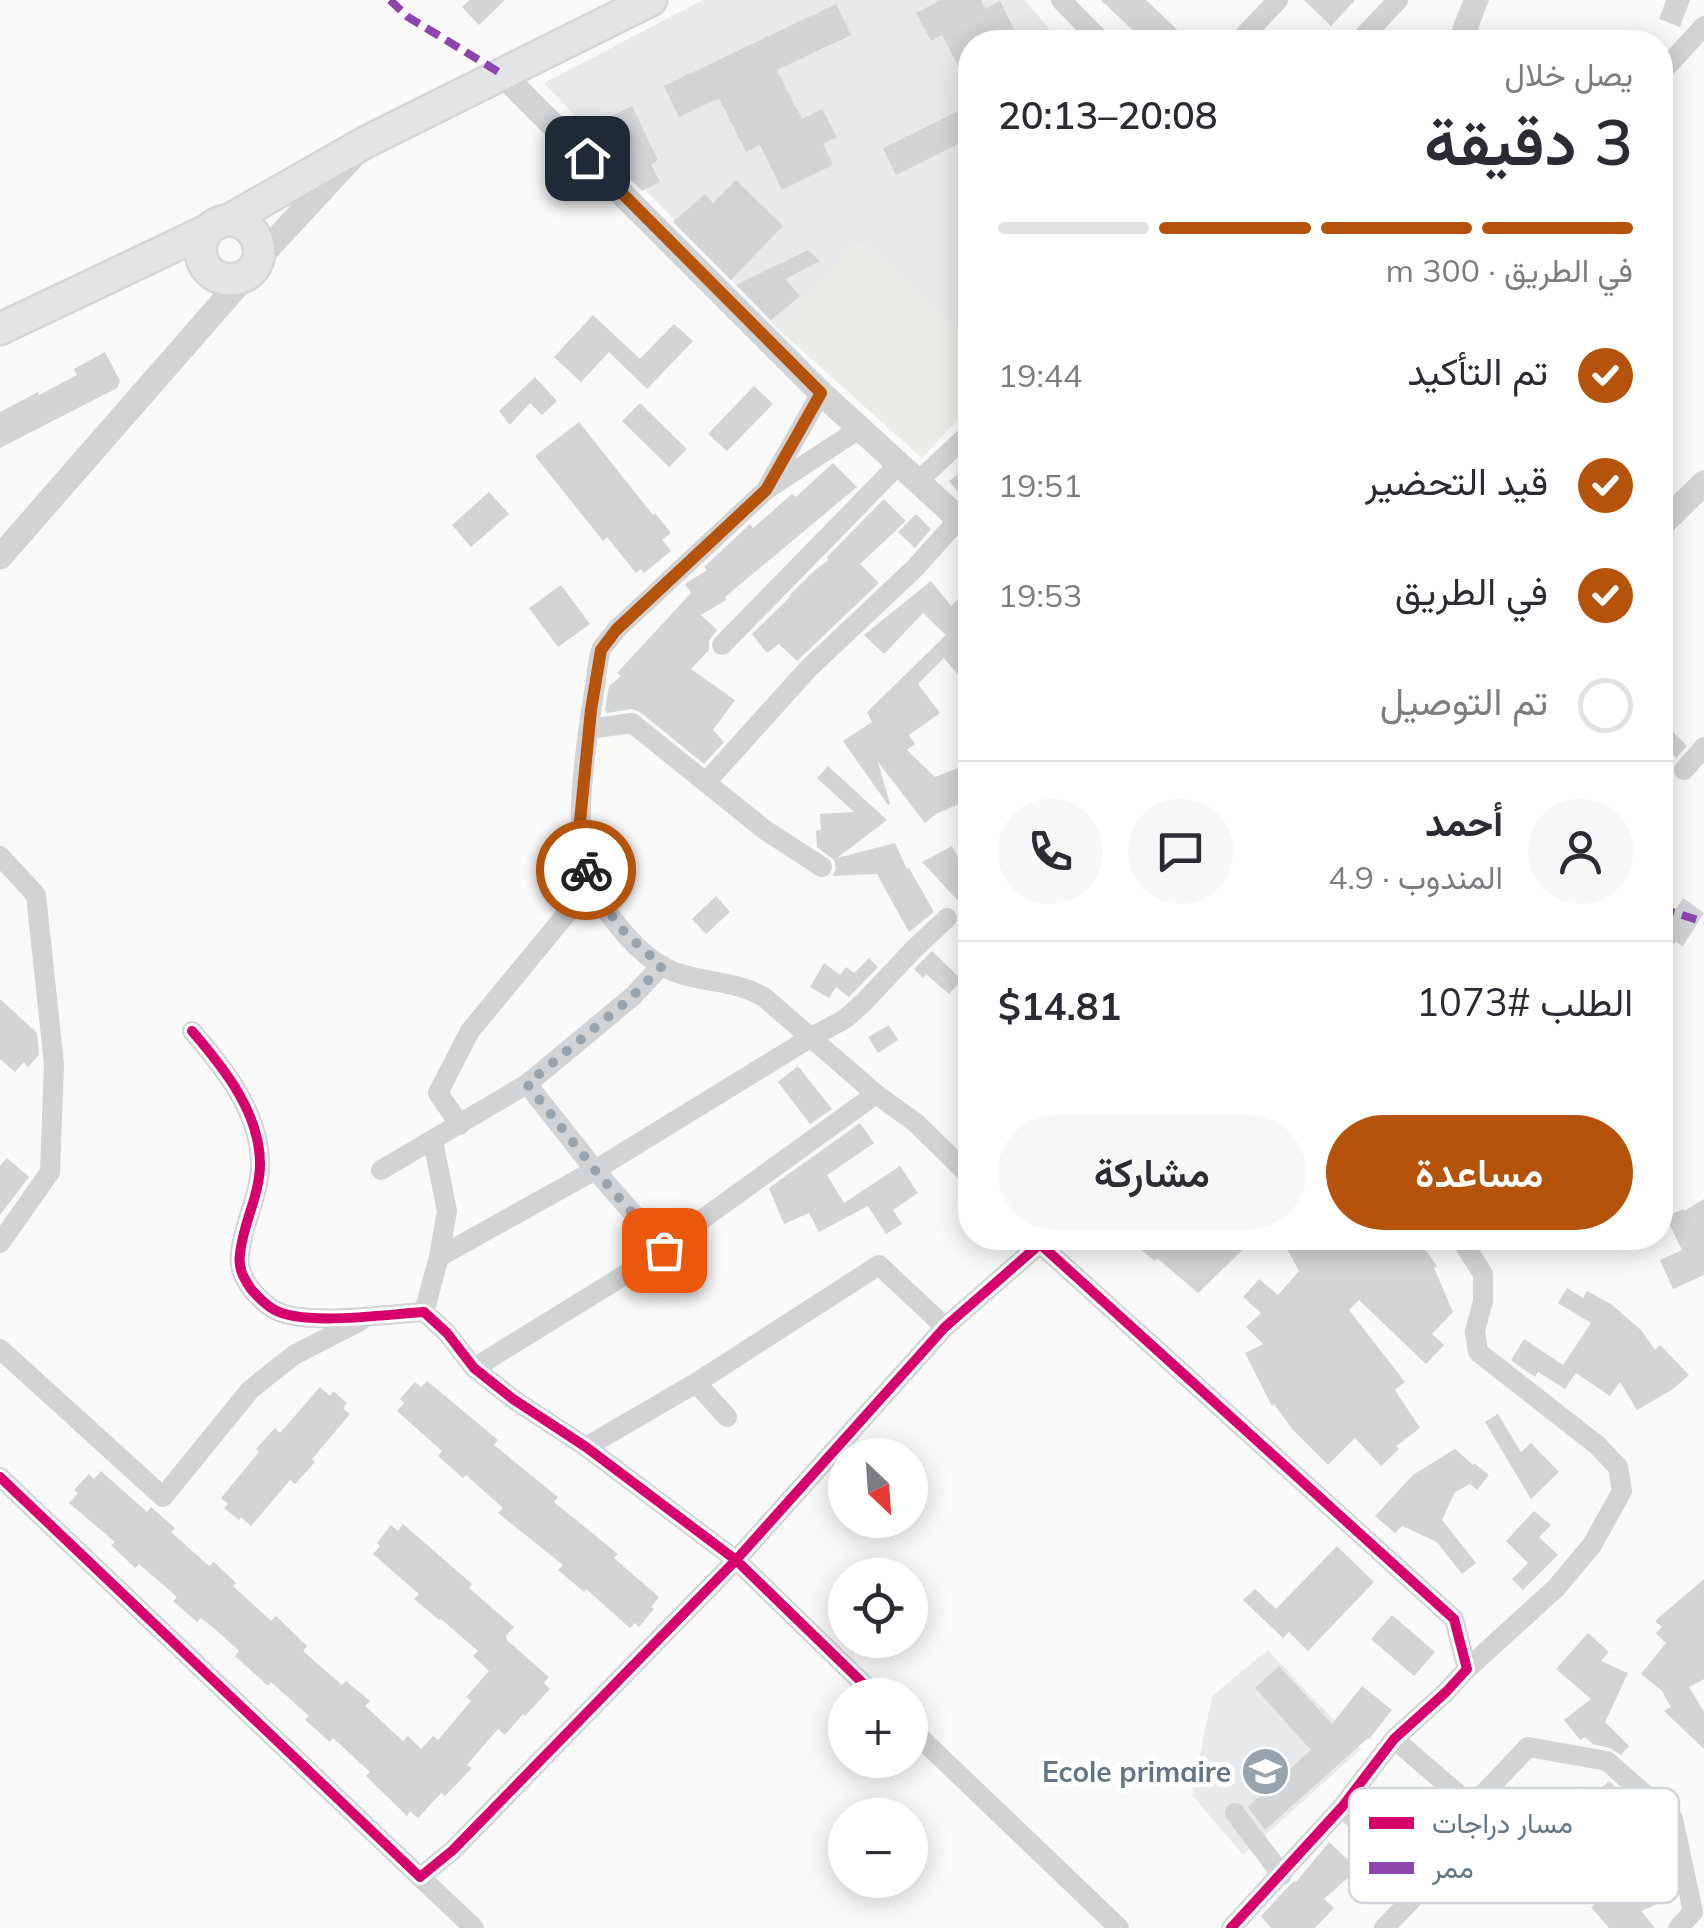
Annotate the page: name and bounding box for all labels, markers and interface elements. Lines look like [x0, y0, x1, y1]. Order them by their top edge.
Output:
text: يصل خلال [1505, 54, 1633, 94]
text: 20:08–20:13 [998, 91, 1218, 139]
text: 3 دقيقة [1424, 100, 1633, 181]
pin [545, 116, 630, 201]
icon: home [560, 131, 615, 186]
text: في الطريق · 300 m [1386, 250, 1633, 290]
text: تم التأكيد [1407, 347, 1548, 395]
icon: check [1578, 348, 1633, 403]
text: 19:44 [998, 355, 1082, 395]
text: قيد التحضير [1365, 457, 1548, 505]
icon: check [1578, 458, 1633, 513]
text: 19:51 [998, 465, 1082, 505]
text: في الطريق [1395, 567, 1548, 615]
icon: check [1578, 568, 1633, 623]
text: 19:53 [998, 575, 1082, 615]
text: تم التوصيل [1380, 677, 1548, 725]
text: أحمد [1425, 798, 1503, 846]
button: phone [998, 799, 1103, 904]
button: chat [1128, 799, 1233, 904]
button: person [1528, 799, 1633, 904]
courier [536, 820, 636, 920]
icon: bike [559, 843, 614, 898]
text: المندوب · 4.9 [1328, 857, 1503, 897]
text: الطلب #1073 [1416, 978, 1633, 1026]
text: $14.81 [998, 982, 1121, 1030]
button: مشاركة [998, 1115, 1306, 1230]
button: مساعدة [1326, 1115, 1633, 1230]
pin [622, 1208, 707, 1293]
icon: bag [637, 1223, 692, 1278]
north arrow [828, 1438, 928, 1538]
map controls [828, 1438, 928, 1898]
button: locate [828, 1558, 928, 1658]
button: + [828, 1678, 928, 1778]
school or university icon: Ecole primaire [1240, 1746, 1292, 1798]
place label: Ecole primaire [1042, 1754, 1231, 1789]
legend [1349, 1788, 1679, 1903]
button: − [828, 1798, 928, 1898]
text: مسار دراجات [1432, 1805, 1573, 1841]
text: ممر [1431, 1850, 1474, 1886]

